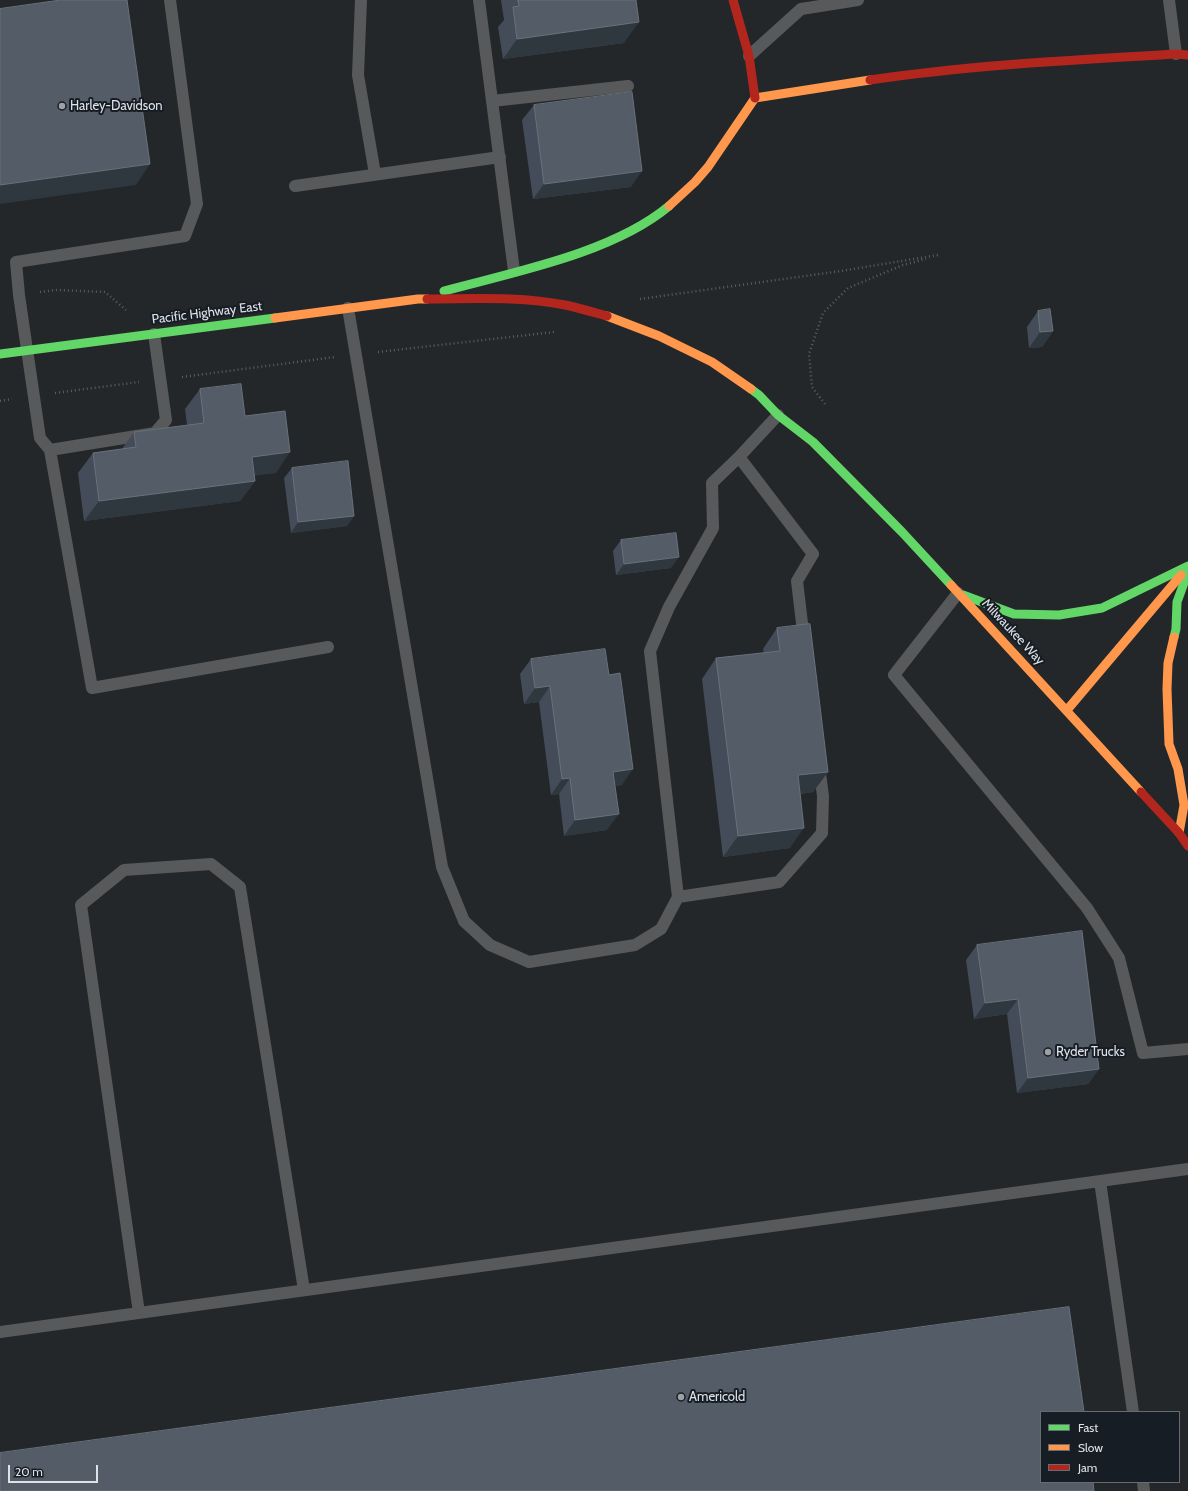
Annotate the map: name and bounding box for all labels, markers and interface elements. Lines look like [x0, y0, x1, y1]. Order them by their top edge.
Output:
place label: Harley-Davidson [70, 98, 163, 114]
marker: Harley-Davidson [57, 101, 67, 111]
street label: Pacific Highway East [151, 298, 263, 328]
street label: Milwaukee Way [978, 596, 1048, 668]
place label: Ryder Trucks [1056, 1044, 1125, 1060]
marker: Ryder Trucks [1043, 1047, 1053, 1057]
place label: Americold [689, 1389, 745, 1405]
marker: Americold [676, 1392, 686, 1402]
legend [1040, 1411, 1180, 1483]
text: Fast [1078, 1420, 1098, 1435]
text: Slow [1078, 1440, 1103, 1455]
scale bar [10, 1457, 100, 1483]
text: Jam [1078, 1460, 1097, 1475]
text: 20 m [15, 1464, 43, 1479]

